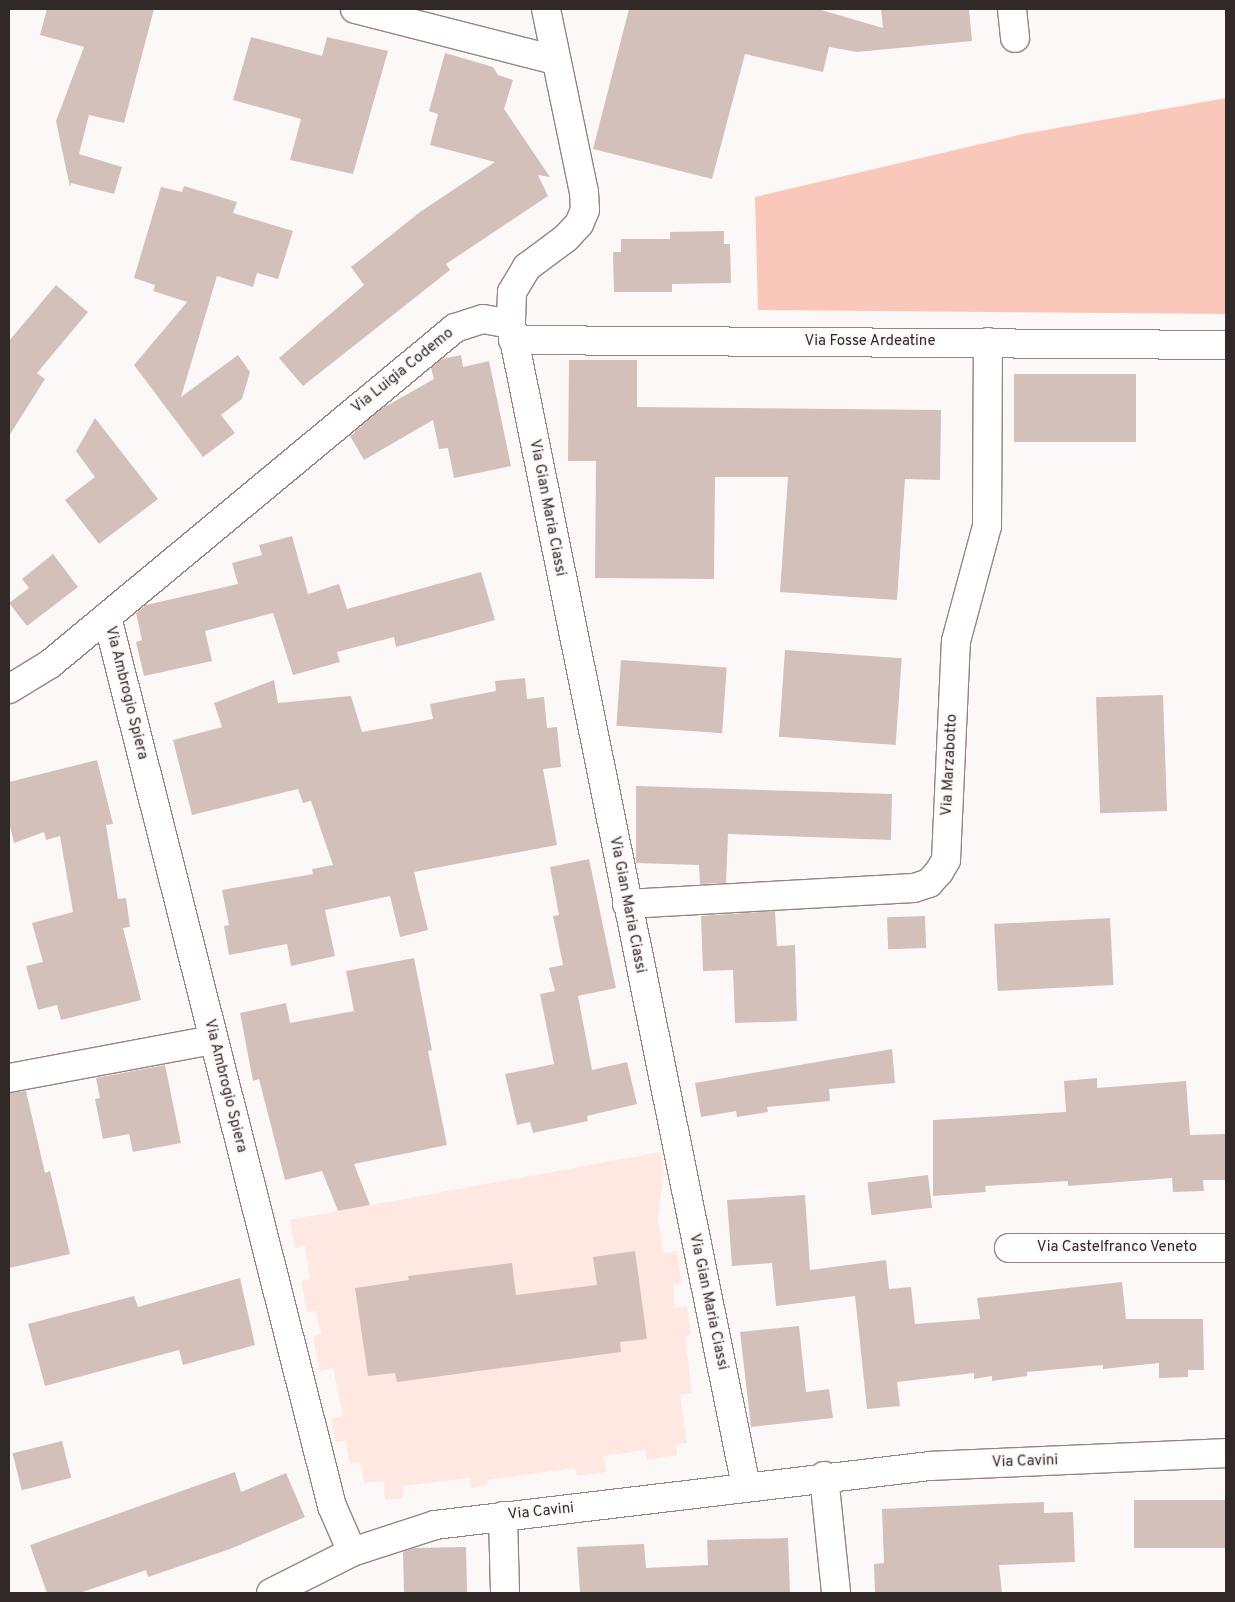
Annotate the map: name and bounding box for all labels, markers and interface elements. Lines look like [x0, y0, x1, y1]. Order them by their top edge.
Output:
street label: Via Luigia Codemo [349, 324, 457, 418]
street label: Via Fosse Ardeatine [804, 333, 936, 351]
street label: Via Gian Maria Ciassi [525, 438, 569, 578]
street label: Via Ambrogio Spiera [101, 624, 151, 762]
street label: Via Marzabotto [938, 714, 962, 816]
street label: Via Gian Maria Ciassi [605, 835, 649, 975]
street label: Via Ambrogio Spiera [200, 1017, 250, 1155]
street label: Via Gian Maria Ciassi [685, 1232, 731, 1372]
street label: Via Castelfranco Veneto [1037, 1239, 1197, 1257]
street label: Via Cavini [992, 1452, 1058, 1472]
street label: Via Cavini [507, 1500, 575, 1524]

